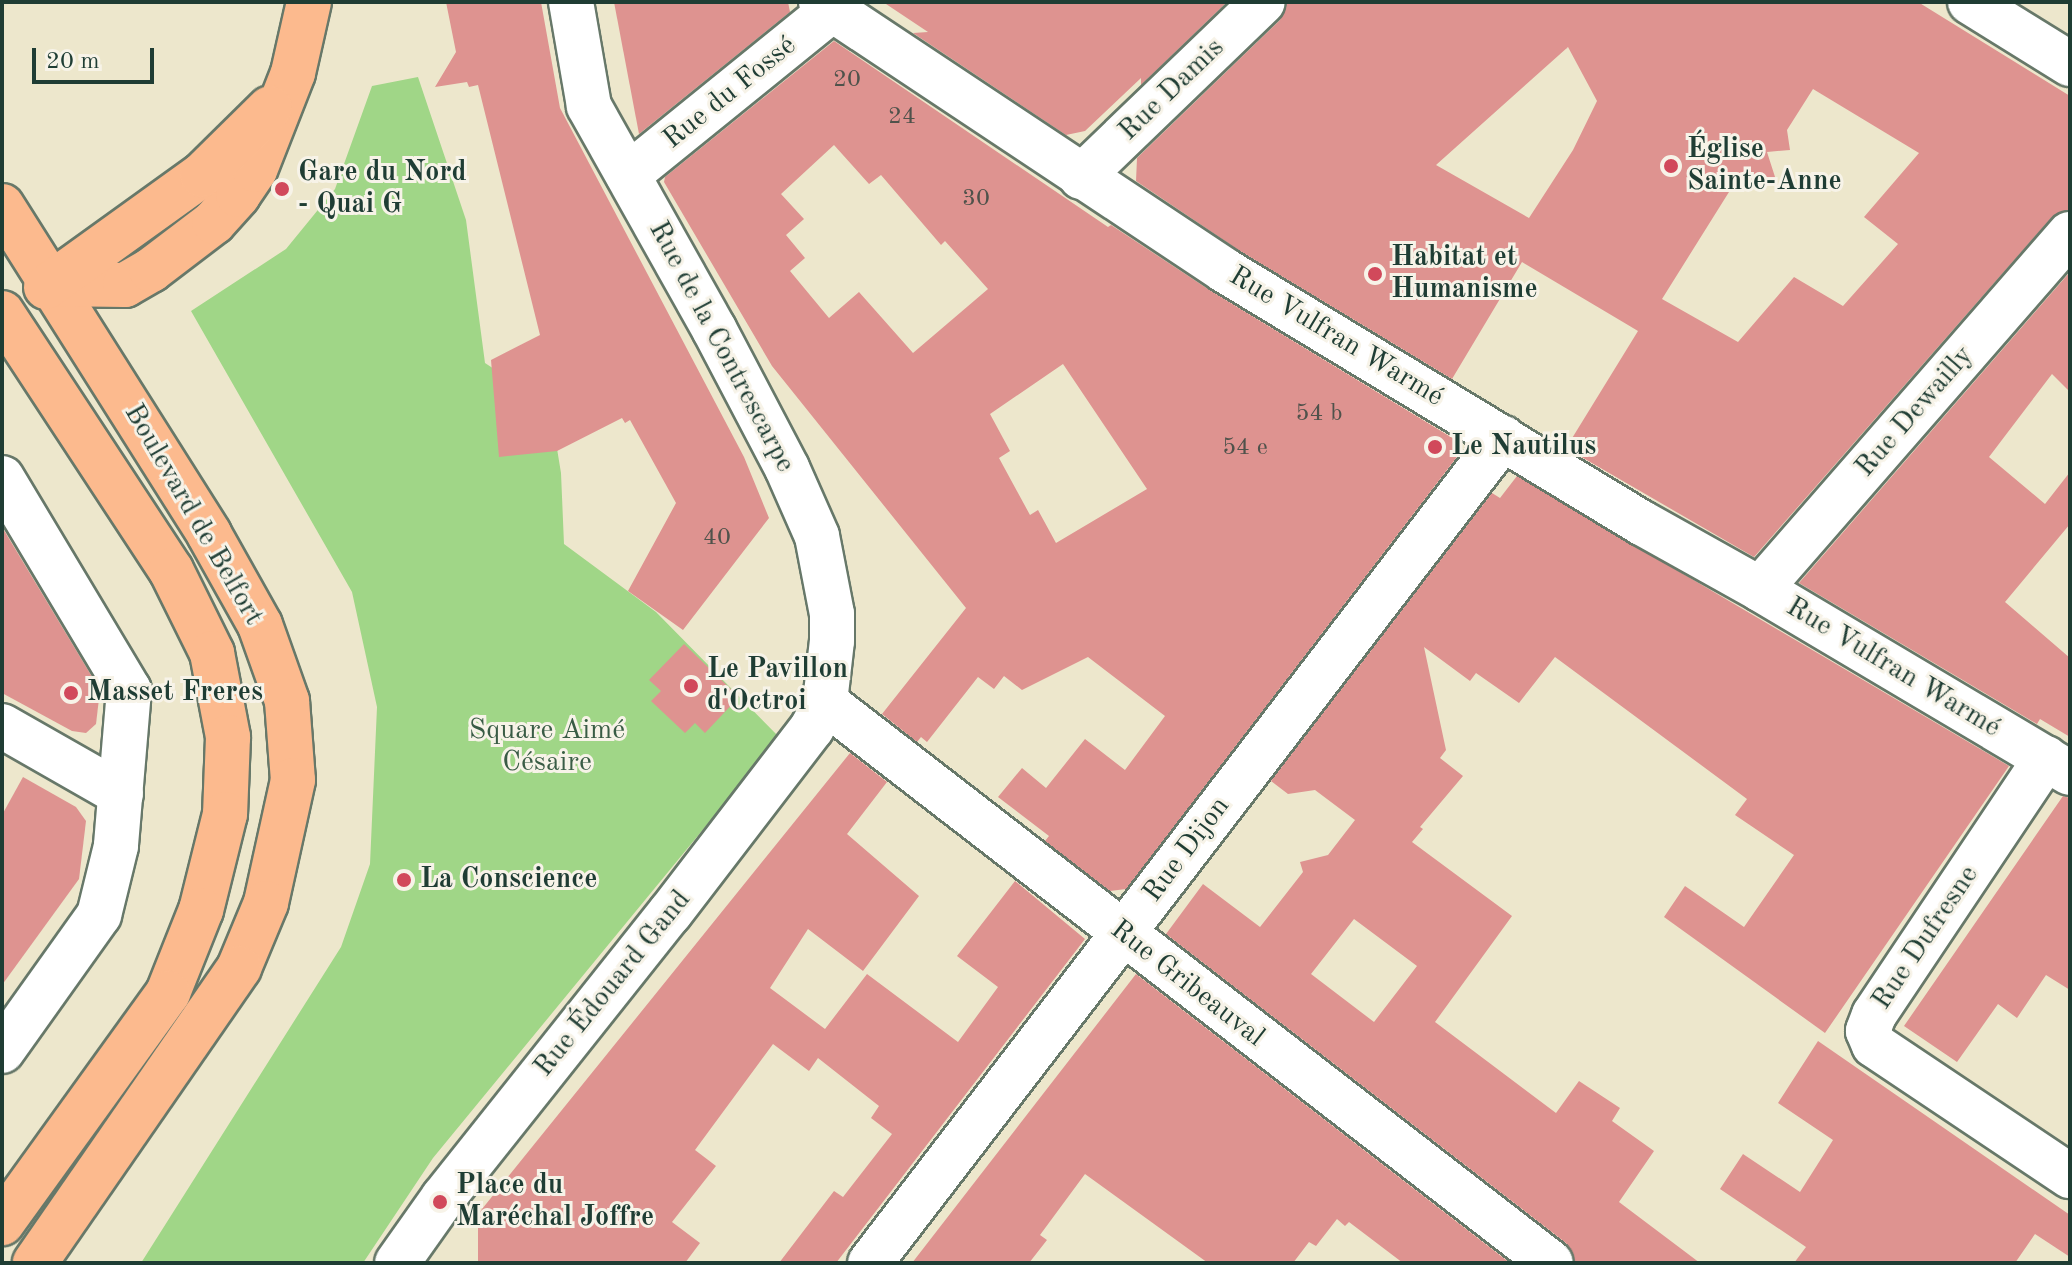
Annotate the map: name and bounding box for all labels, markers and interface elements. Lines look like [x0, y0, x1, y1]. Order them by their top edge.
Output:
street label: Rue du Fossé [657, 29, 803, 157]
scale bar [36, 32, 158, 82]
street label: Rue Damis [1112, 32, 1232, 148]
text: 20 m [46, 50, 100, 74]
house number: 20 [833, 67, 861, 95]
house number: 24 [888, 104, 916, 132]
place label: Église Sainte-Anne [1687, 133, 1842, 199]
place label: Gare du Nord - Quai G [298, 156, 467, 222]
marker: Église Sainte-Anne [1662, 157, 1680, 175]
marker: Gare du Nord - Quai G [273, 180, 291, 198]
house number: 30 [962, 186, 990, 214]
street label: Rue de la Contrescarpe [641, 216, 801, 478]
place label: Habitat et Humanisme [1391, 241, 1538, 307]
street label: Rue Vulfran Warmé [1223, 260, 1449, 414]
marker: Habitat et Humanisme [1366, 265, 1384, 283]
street label: Rue Dewailly [1849, 340, 1981, 484]
street label: Boulevard de Belfort [116, 398, 270, 632]
house number: 54 b [1296, 401, 1342, 429]
place label: Le Nautilus [1451, 430, 1596, 464]
house number: 54 e [1222, 435, 1268, 463]
marker: Le Nautilus [1426, 438, 1444, 456]
house number: 40 [703, 525, 731, 553]
street label: Rue Vulfran Warmé [1780, 591, 2006, 745]
place label: Le Pavillon d'Octroi [707, 653, 848, 719]
place label: Masset Freres [87, 676, 263, 710]
marker: Le Pavillon d'Octroi [682, 677, 700, 695]
marker: Masset Freres [62, 684, 80, 702]
park label: Square Aimé Césaire [469, 714, 625, 780]
street label: Rue Dijon [1137, 791, 1237, 909]
street label: Rue Dufresne [1866, 860, 1986, 1016]
place label: La Conscience [420, 863, 598, 897]
marker: La Conscience [395, 871, 413, 889]
street label: Rue Édouard Gand [528, 884, 698, 1084]
street label: Rue Gribeauval [1103, 913, 1271, 1055]
place label: Place du Maréchal Joffre [456, 1169, 654, 1235]
marker: Place du Maréchal Joffre [431, 1193, 449, 1211]

